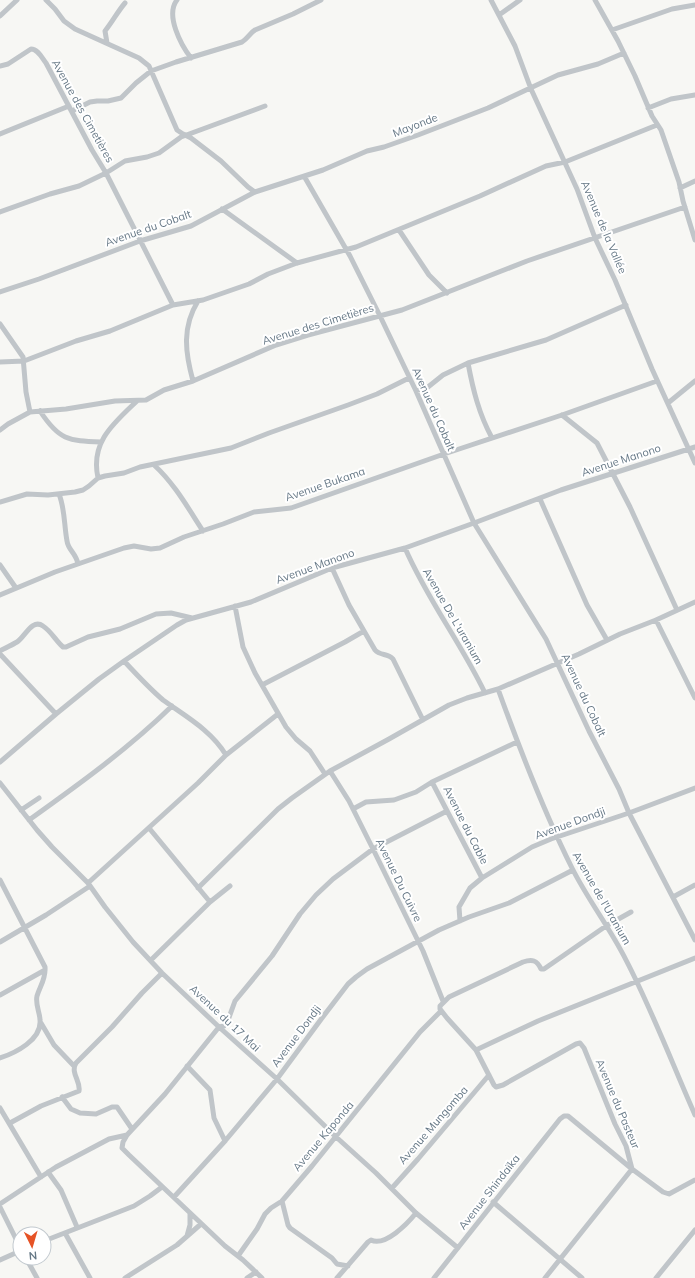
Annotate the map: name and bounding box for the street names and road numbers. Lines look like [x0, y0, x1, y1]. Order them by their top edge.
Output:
street label: Avenue des Cimetières [49, 57, 117, 165]
street label: Mayonde [391, 110, 439, 140]
street label: Avenue de la Vallée [578, 178, 630, 276]
street label: Avenue du Cobalt [103, 207, 193, 249]
street label: Avenue des Cimetières [261, 300, 375, 348]
street label: Avenue du Cobalt [409, 365, 459, 453]
street label: Avenue Manono [580, 441, 662, 479]
street label: Avenue Bukama [283, 464, 367, 504]
street label: Avenue Manono [274, 545, 356, 587]
street label: Avenue De L'uranium [420, 565, 486, 667]
street label: Avenue du Cobalt [559, 651, 609, 739]
street label: Avenue du Cable [440, 783, 492, 867]
street label: Avenue Dondji [533, 804, 607, 842]
street label: Avenue Du Cuivre [373, 836, 425, 924]
street label: Avenue de l'Uranium [570, 849, 634, 947]
street label: Avenue du 17 Mai [187, 982, 263, 1054]
street label: Avenue Dondji [268, 1002, 324, 1070]
street label: Avenue du Pasteur [593, 1057, 643, 1151]
street label: Avenue Mungomba [395, 1083, 471, 1167]
street label: Avenue Kaponda [290, 1098, 356, 1174]
street label: Avenue Shindaïka [455, 1152, 523, 1232]

